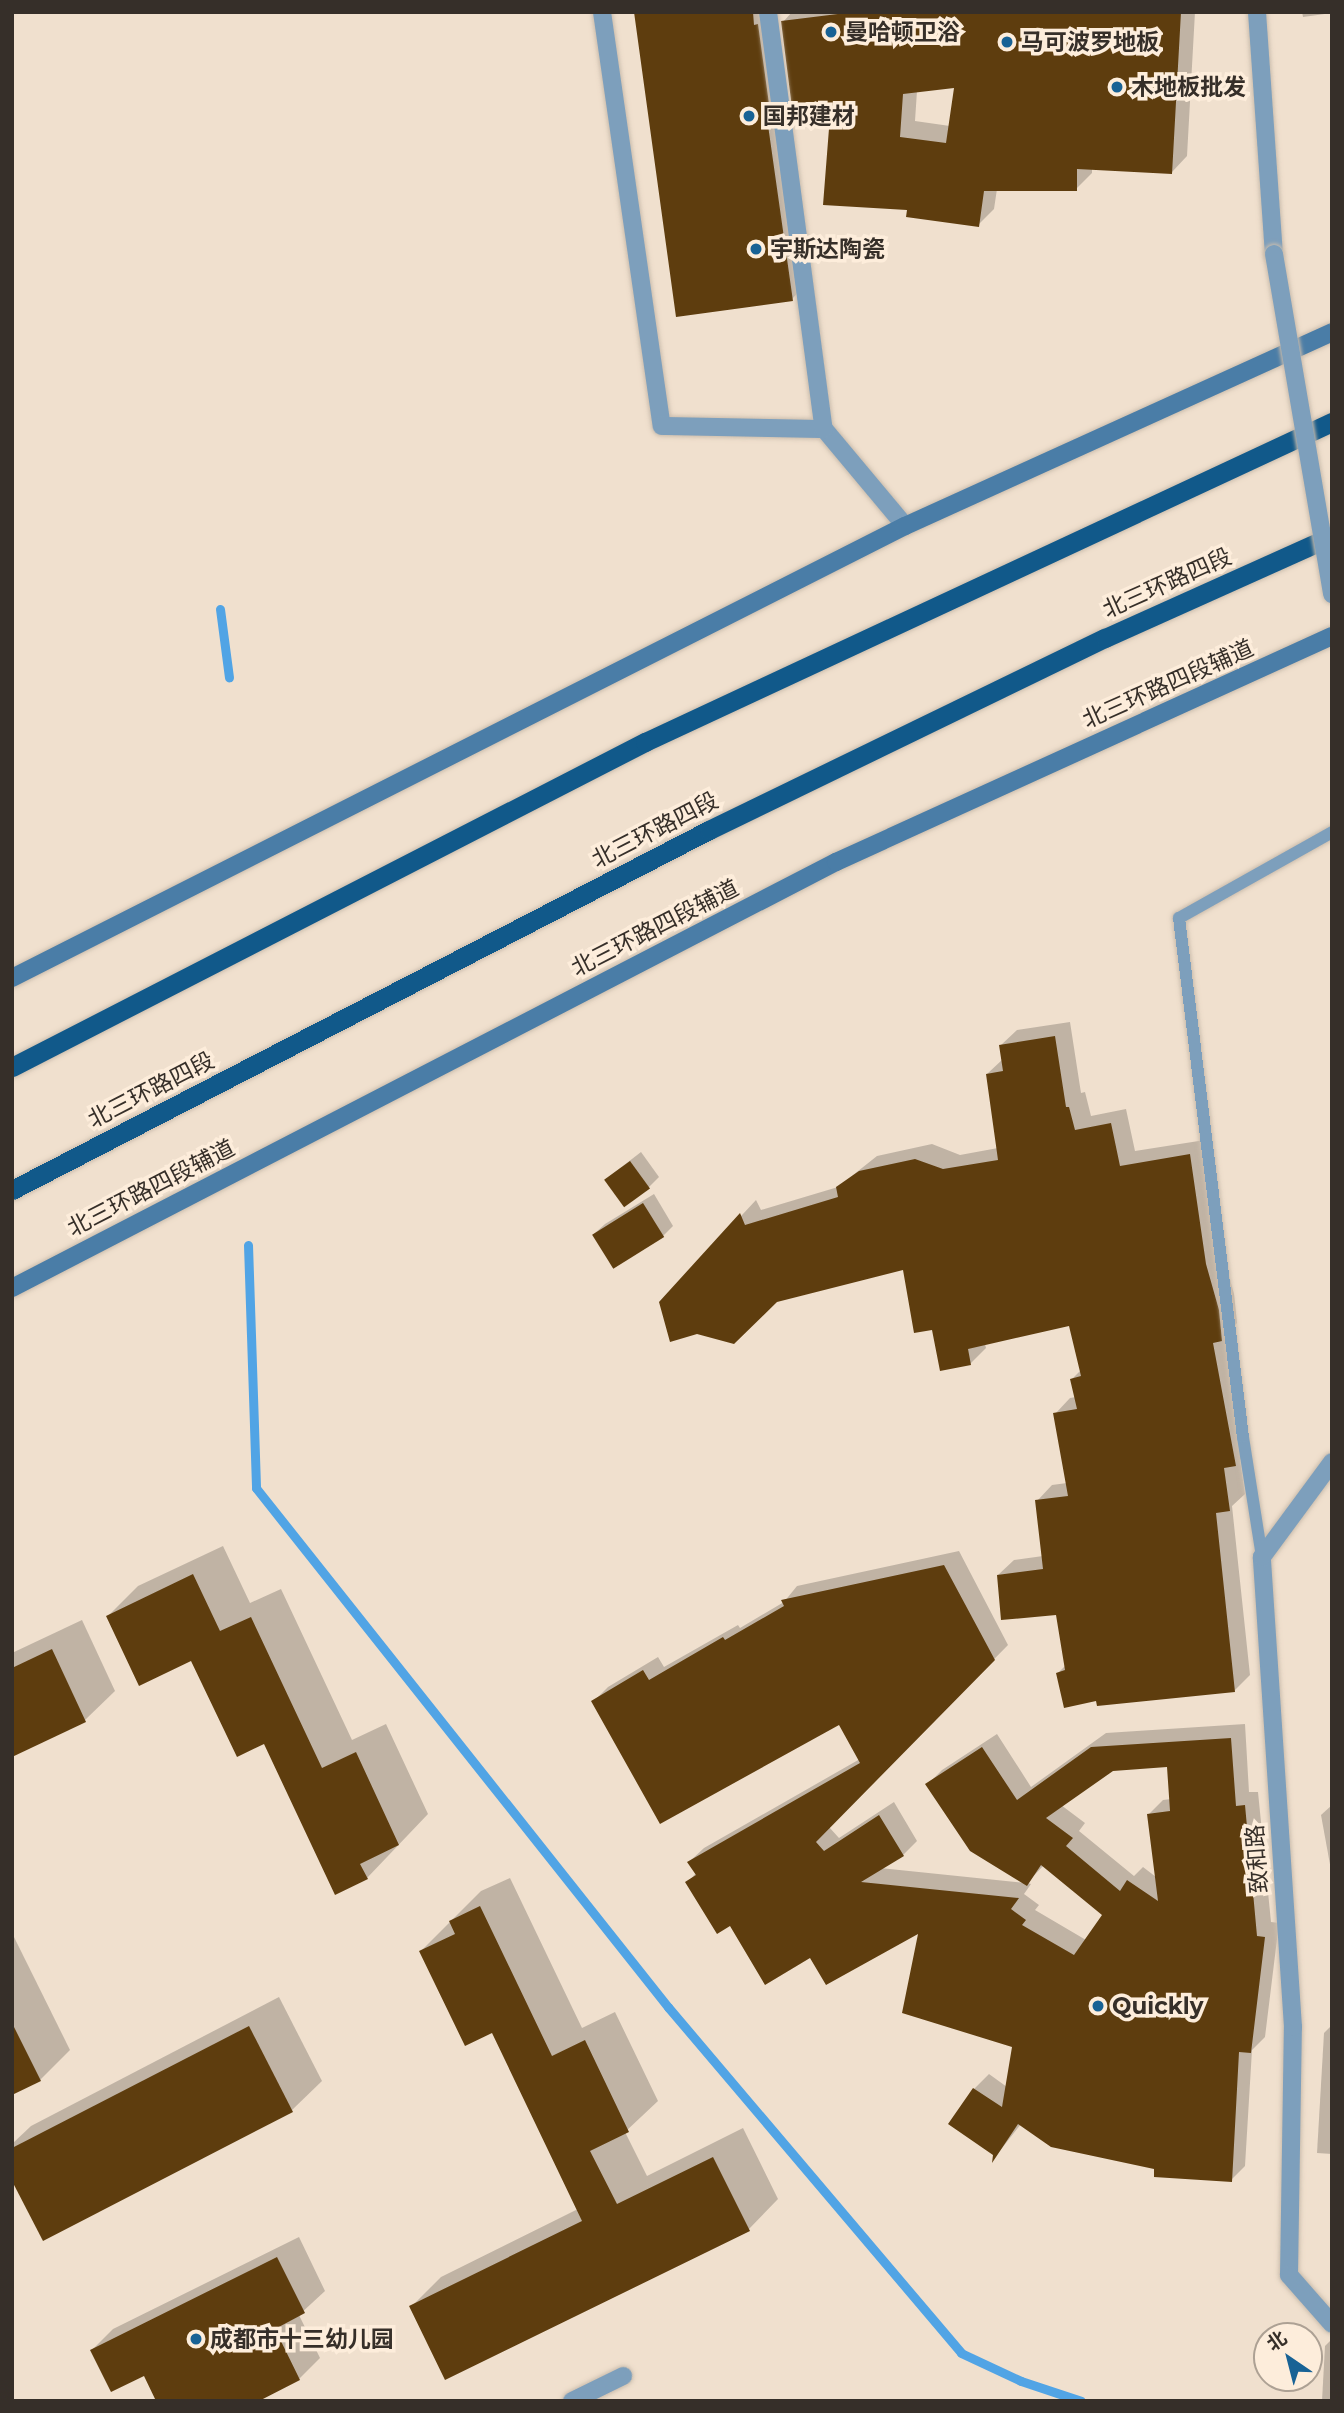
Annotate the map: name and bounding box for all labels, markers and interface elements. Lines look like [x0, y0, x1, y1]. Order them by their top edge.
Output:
place label: 曼哈顿卫浴 [845, 18, 960, 46]
marker: 曼哈顿卫浴 [823, 24, 839, 40]
place label: 马可波罗地板 [1021, 28, 1159, 56]
marker: 马可波罗地板 [999, 34, 1015, 50]
place label: 木地板批发 [1131, 73, 1246, 101]
marker: 木地板批发 [1109, 79, 1125, 95]
place label: 国邦建材 [763, 102, 855, 130]
marker: 国邦建材 [741, 108, 757, 124]
place label: 宇斯达陶瓷 [770, 235, 885, 263]
marker: 宇斯达陶瓷 [748, 241, 764, 257]
street label: 北三环路四段 [1098, 542, 1236, 624]
street label: 北三环路四段辅道 [1078, 634, 1258, 734]
street label: 北三环路四段 [587, 786, 723, 874]
street label: 北三环路四段辅道 [567, 874, 743, 982]
street label: 北三环路四段 [83, 1046, 219, 1134]
street label: 北三环路四段辅道 [63, 1134, 239, 1242]
street label: 致和路 [1241, 1824, 1273, 1894]
place label: Quickly [1112, 1992, 1203, 2020]
marker: Quickly [1090, 1998, 1106, 2014]
north arrow [1253, 2322, 1323, 2392]
place label: 成都市十三幼儿园 [210, 2325, 394, 2353]
text: 北 [1262, 2326, 1291, 2356]
marker: 成都市十三幼儿园 [188, 2331, 204, 2347]

